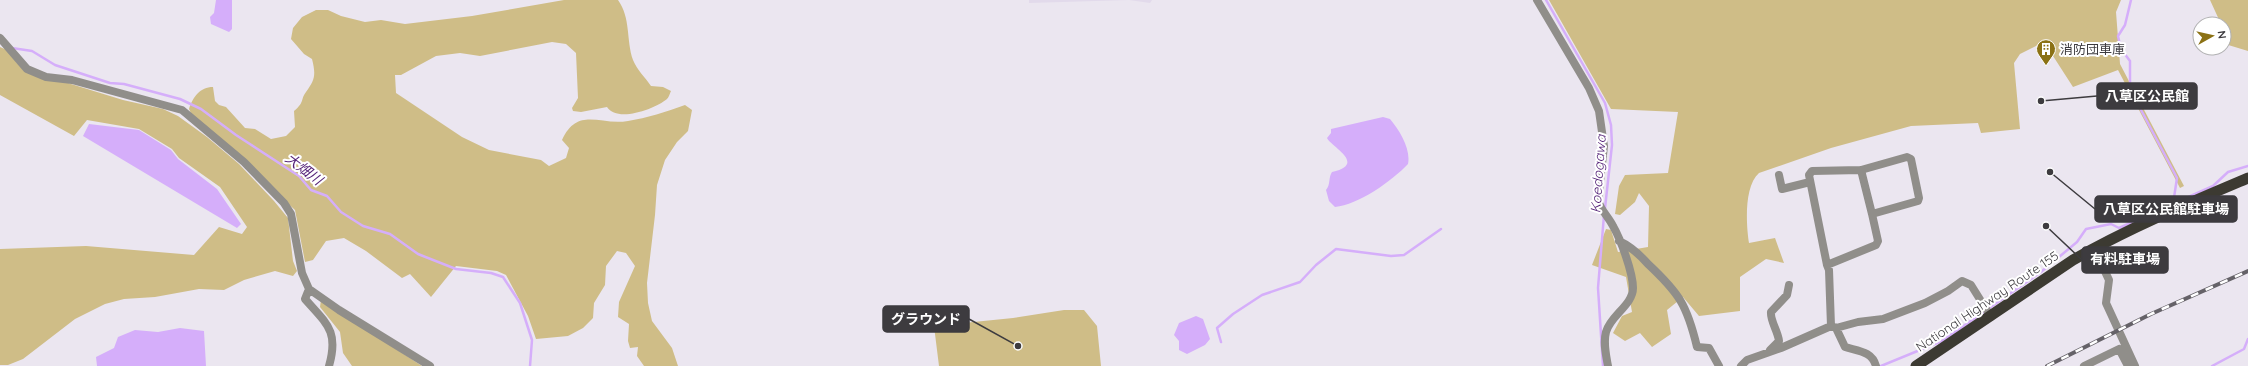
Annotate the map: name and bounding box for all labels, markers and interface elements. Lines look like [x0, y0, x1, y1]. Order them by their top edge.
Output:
north arrow [2192, 16, 2232, 56]
text: N [2214, 30, 2229, 40]
building icon: 消防団車庫 [2035, 38, 2057, 66]
place label: 消防団車庫 [2060, 41, 2125, 57]
callout: 八草区公民館 [2097, 83, 2197, 109]
text: 八草区公民館 [2105, 87, 2189, 105]
water label: Koedogawa [1586, 133, 1610, 214]
water label: 大畑川 [282, 149, 328, 190]
callout: 八草区公民館駐車場 [2095, 196, 2237, 222]
text: 八草区公民館駐車場 [2103, 200, 2229, 218]
street label: National Highway Route 155 [1913, 247, 2061, 355]
callout: 有料駐車場 [2082, 247, 2168, 273]
text: 有料駐車場 [2090, 250, 2160, 268]
callout: グラウンド [883, 306, 969, 332]
text: グラウンド [891, 310, 961, 328]

